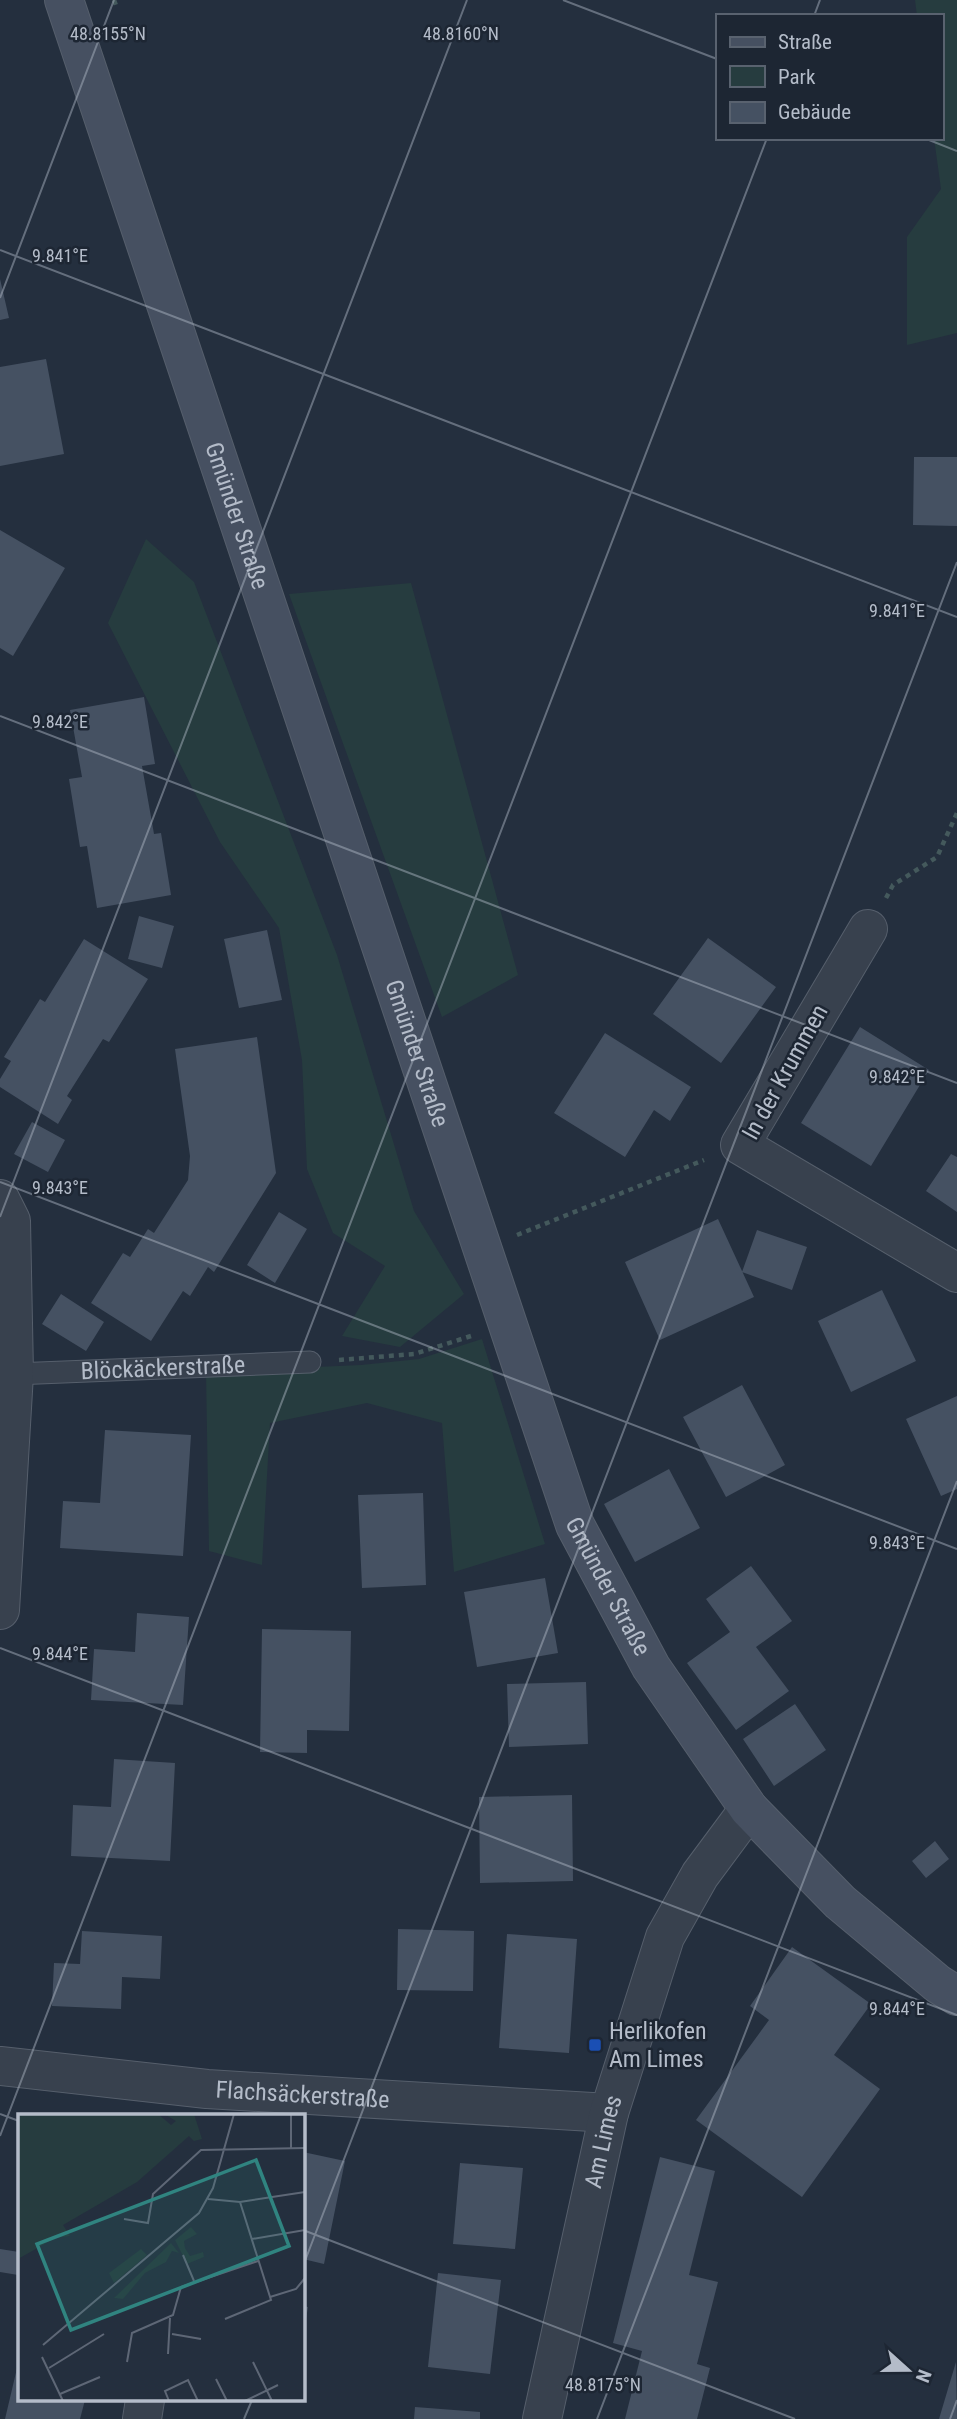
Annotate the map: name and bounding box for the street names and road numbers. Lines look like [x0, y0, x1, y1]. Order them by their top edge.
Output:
street label: Gmünder Straße [199, 439, 274, 593]
street label: Gmünder Straße [379, 976, 455, 1130]
street label: In der Krummen [736, 1000, 834, 1144]
street label: Blöckäckerstraße [80, 1351, 246, 1385]
street label: Gmünder Straße [559, 1512, 656, 1661]
street label: Flachsäckerstraße [215, 2076, 390, 2114]
street label: Am Limes [579, 2092, 628, 2191]

